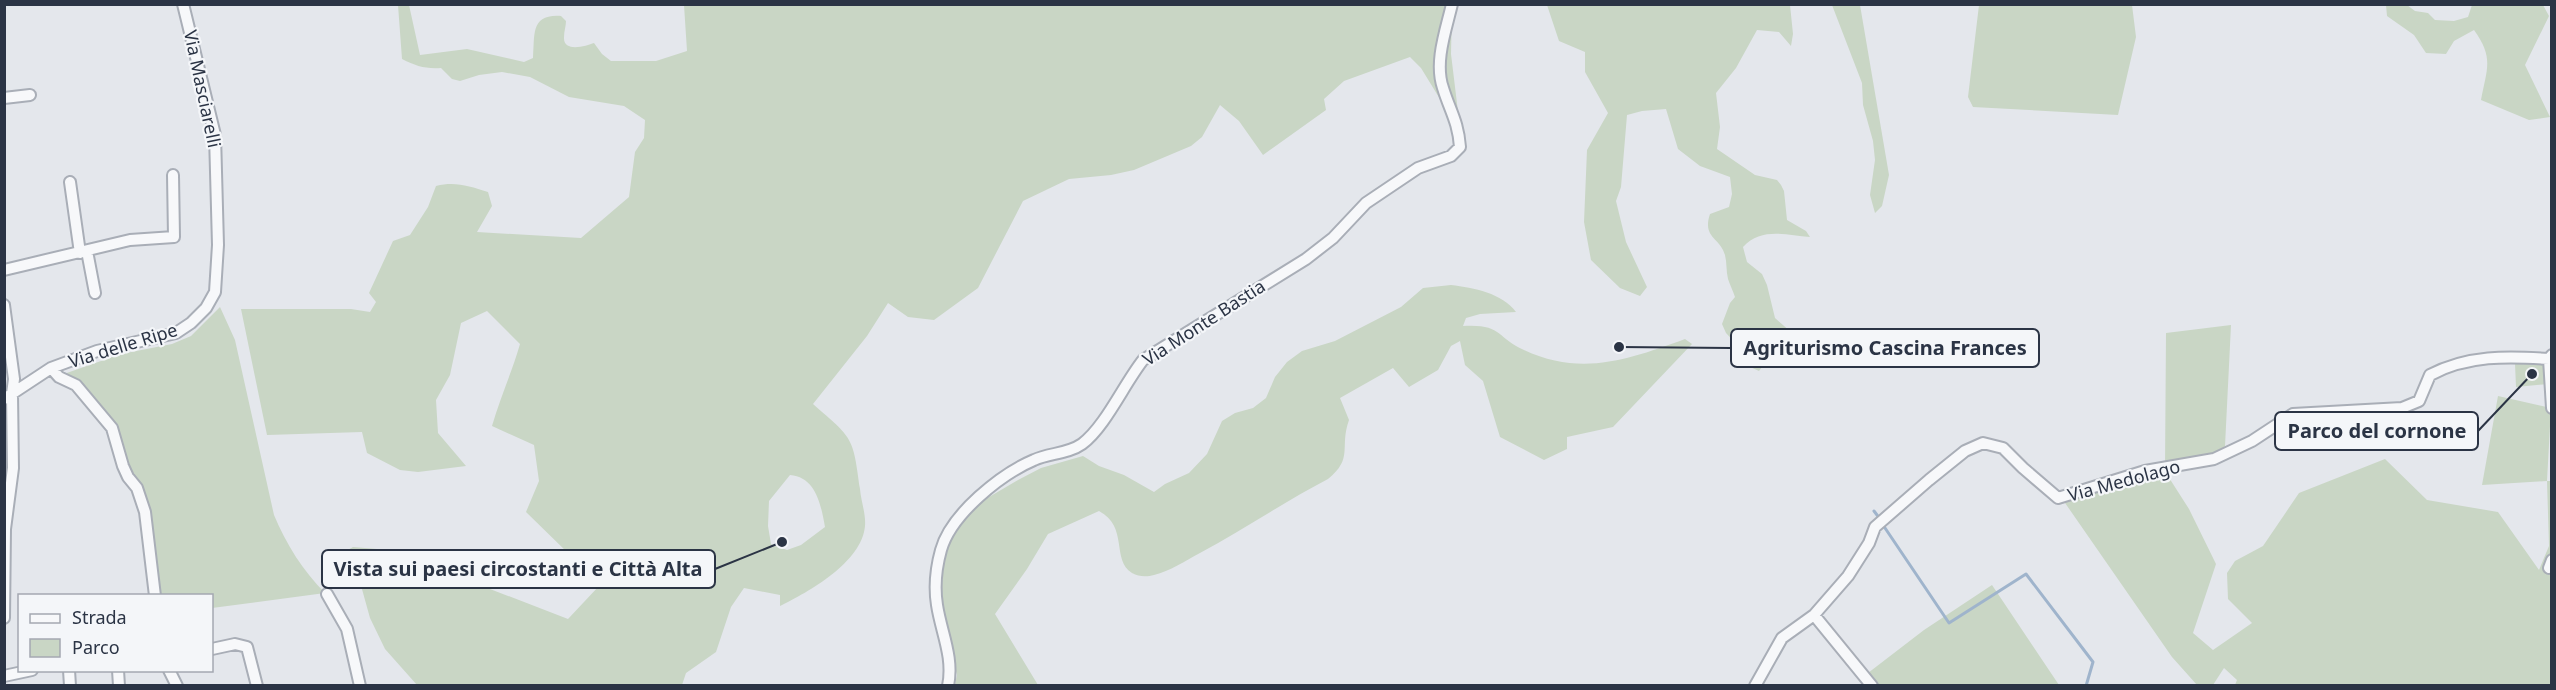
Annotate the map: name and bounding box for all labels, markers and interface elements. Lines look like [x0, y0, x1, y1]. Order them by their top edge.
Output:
street label: Via Masciarelli [179, 28, 227, 150]
street label: Via Monte Bastia [1138, 274, 1269, 371]
street label: Via delle Ripe [65, 317, 180, 373]
callout: Agriturismo Cascina Frances [1731, 329, 2039, 367]
text: Agriturismo Cascina Frances [1743, 334, 2027, 361]
callout: Parco del cornone [2275, 412, 2478, 450]
text: Parco del cornone [2288, 417, 2467, 444]
street label: Via Medolago [2065, 454, 2183, 507]
callout: Vista sui paesi circostanti e Città Alta [322, 550, 715, 588]
text: Vista sui paesi circostanti e Città Alta [333, 555, 703, 582]
legend [18, 594, 213, 672]
text: Strada [72, 605, 127, 629]
text: Parco [72, 635, 120, 659]

